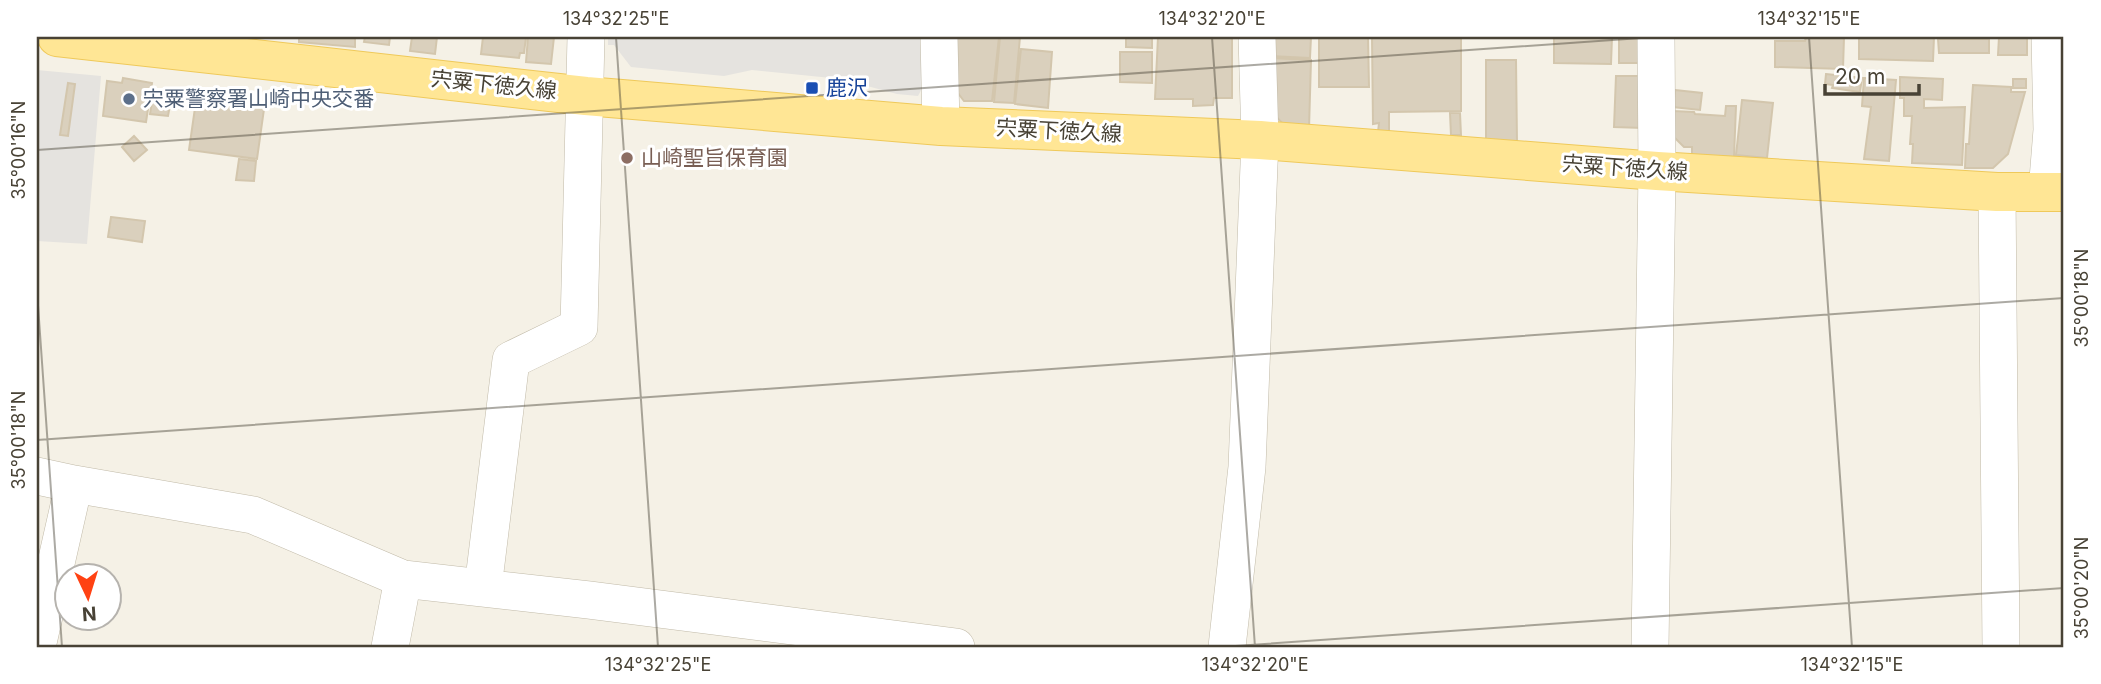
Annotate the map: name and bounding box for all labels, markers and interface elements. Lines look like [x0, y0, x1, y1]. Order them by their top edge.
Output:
text: 134°32'25"E [563, 8, 669, 29]
text: 134°32'20"E [1159, 8, 1265, 29]
text: 134°32'15"E [1758, 8, 1860, 29]
scale bar [1825, 52, 1919, 96]
text: 20 m [1835, 64, 1885, 89]
street label: 宍粟下徳久線 [430, 65, 558, 104]
place label: 鹿沢 [826, 75, 868, 100]
marker: 鹿沢 [804, 80, 820, 96]
place label: 宍粟警察署山崎中央交番 [143, 86, 374, 111]
marker: 宍粟警察署山崎中央交番 [121, 91, 137, 107]
text: 35°00'16"N [8, 101, 29, 199]
street label: 宍粟下徳久線 [995, 115, 1123, 146]
place label: 山崎聖旨保育園 [641, 145, 788, 170]
marker: 山崎聖旨保育園 [619, 150, 635, 166]
street label: 宍粟下徳久線 [1561, 151, 1689, 184]
text: 35°00'18"N [2071, 249, 2092, 347]
text: 35°00'18"N [8, 391, 29, 489]
text: 35°00'20"N [2071, 537, 2092, 639]
north arrow [52, 562, 122, 632]
text: N [81, 601, 97, 625]
text: 134°32'25"E [605, 654, 711, 675]
text: 134°32'20"E [1202, 654, 1308, 675]
text: 134°32'15"E [1801, 654, 1903, 675]

